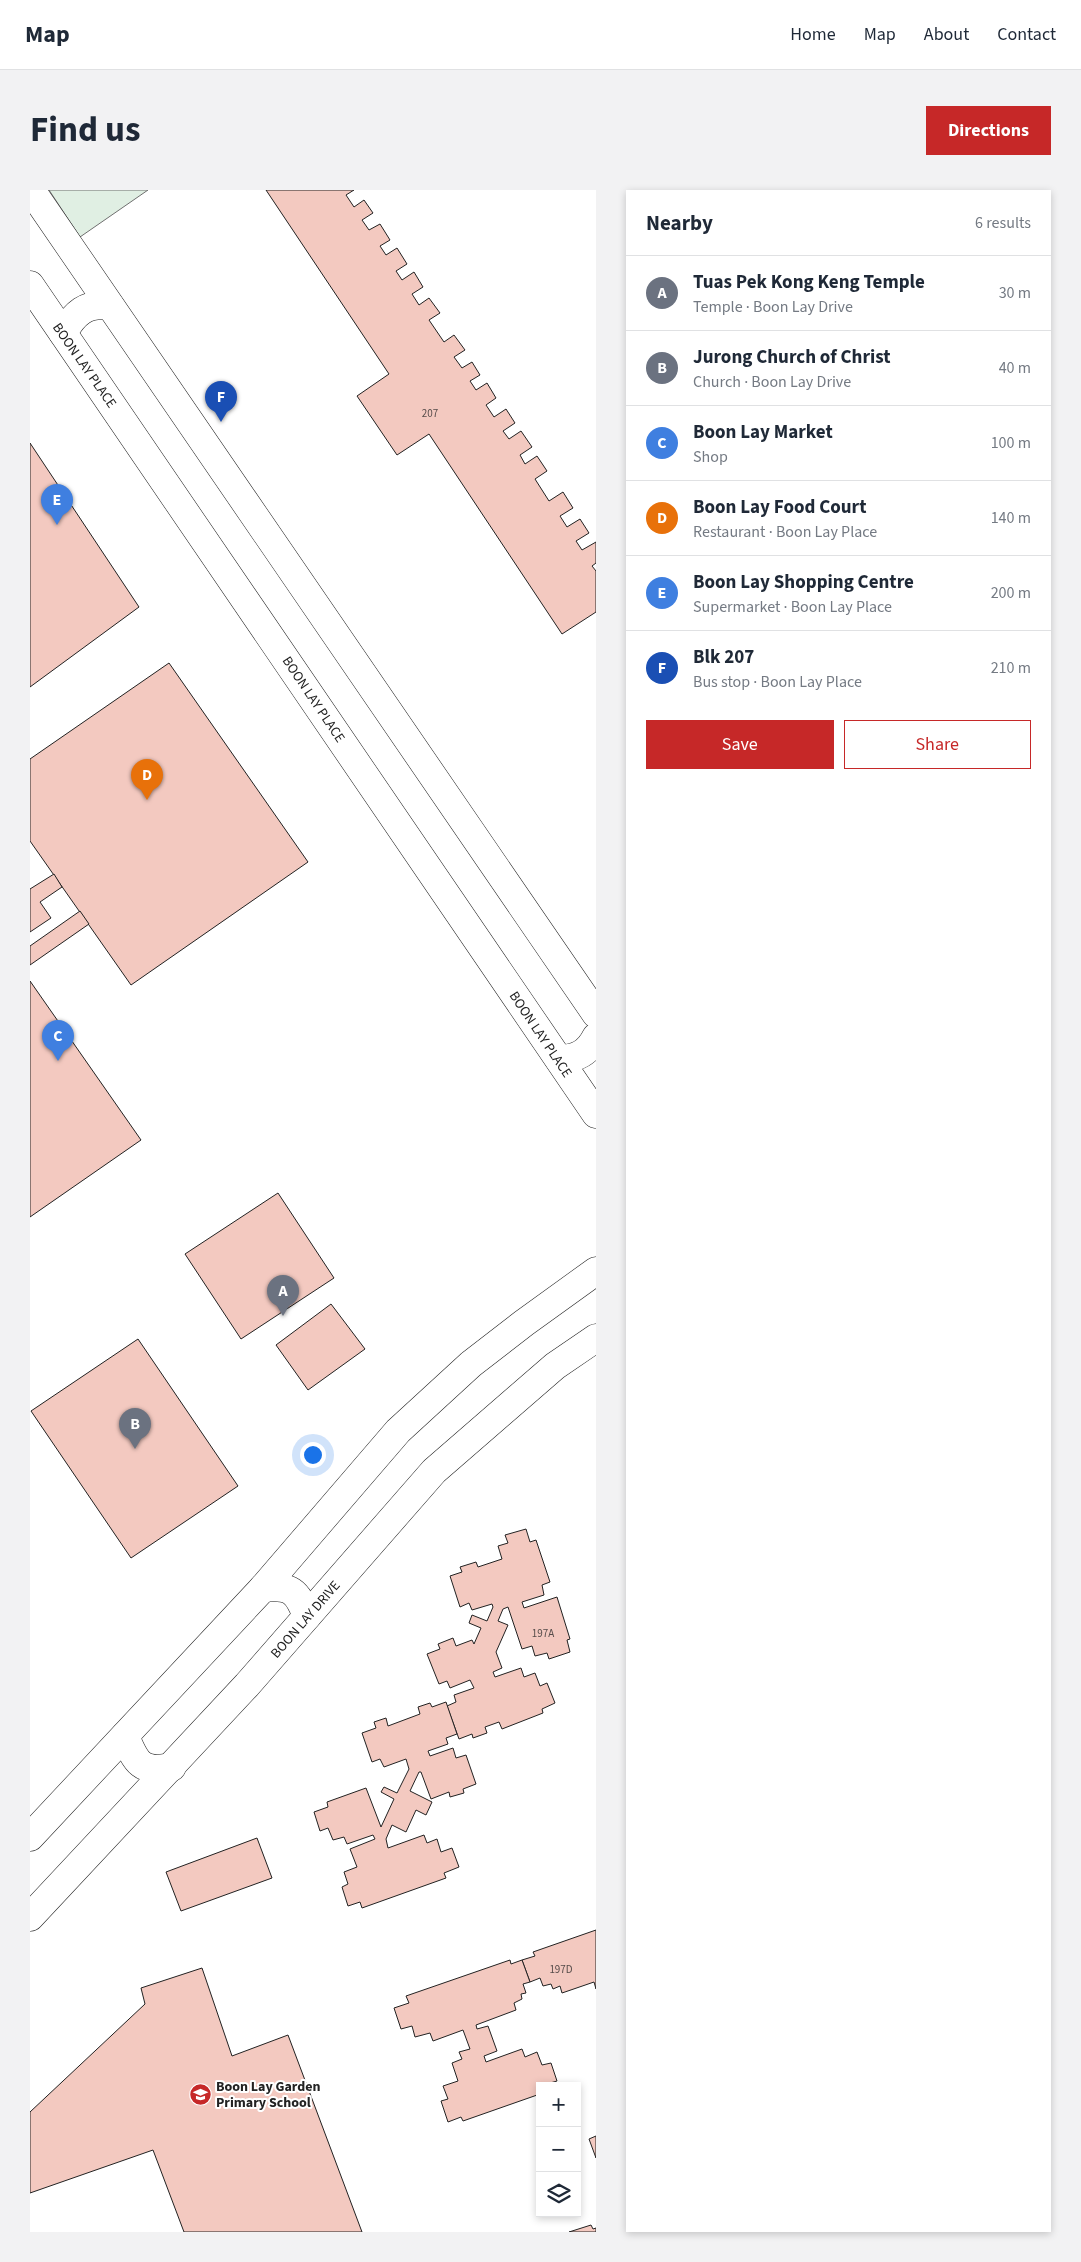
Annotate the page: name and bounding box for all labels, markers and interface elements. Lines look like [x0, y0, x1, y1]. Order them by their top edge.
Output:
text: Map [25, 17, 70, 52]
text: Home [790, 22, 836, 47]
text: Map [864, 22, 896, 47]
text: About [924, 22, 969, 47]
text: Contact [997, 22, 1056, 47]
text: Find us [30, 105, 140, 155]
button: Directions [926, 106, 1051, 155]
text: Nearby [646, 208, 713, 238]
text: 6 results [975, 212, 1031, 234]
text: Tuas Pek Kong Keng Temple [693, 269, 925, 296]
text: A [657, 282, 667, 304]
text: 30 m [999, 282, 1031, 304]
text: Temple · Boon Lay Drive [693, 296, 853, 318]
street label: BOON LAY PLACE [47, 319, 121, 412]
text: Jurong Church of Christ [693, 344, 891, 371]
text: B [657, 357, 667, 379]
text: 40 m [999, 357, 1031, 379]
text: Church · Boon Lay Drive [693, 371, 851, 393]
pin: F [205, 381, 237, 422]
house number: 207 [422, 406, 438, 421]
text: Boon Lay Market [693, 419, 833, 446]
text: C [657, 432, 667, 454]
text: 100 m [991, 432, 1031, 454]
text: Shop [693, 446, 728, 468]
pin: E [41, 484, 73, 525]
text: Boon Lay Food Court [693, 494, 866, 521]
text: D [657, 507, 667, 529]
text: 140 m [991, 507, 1031, 529]
text: Restaurant · Boon Lay Place [693, 521, 877, 543]
text: Boon Lay Shopping Centre [693, 569, 914, 596]
text: E [658, 582, 666, 604]
text: 200 m [991, 582, 1031, 604]
text: Supermarket · Boon Lay Place [693, 596, 892, 618]
text: Blk 207 [693, 644, 754, 671]
street label: BOON LAY PLACE [277, 653, 349, 747]
text: F [658, 657, 666, 679]
text: 210 m [991, 657, 1031, 679]
text: Bus stop · Boon Lay Place [693, 671, 862, 693]
button: Save [646, 720, 834, 769]
button: Share [844, 720, 1031, 769]
pin: D [131, 759, 163, 800]
street label: BOON LAY PLACE [504, 988, 576, 1082]
pin: C [42, 1020, 74, 1061]
pin: A [267, 1275, 299, 1316]
pin: B [119, 1408, 151, 1449]
your location [300, 1442, 326, 1468]
street label: BOON LAY DRIVE [266, 1576, 345, 1663]
house number: 197A [532, 1626, 554, 1641]
house number: 197D [549, 1962, 573, 1977]
place label: Boon Lay Garden Primary School [216, 2077, 321, 2113]
school or university icon: Boon Lay Garden Primary School [188, 2082, 212, 2106]
map controls [536, 2082, 581, 2217]
button: + [536, 2082, 581, 2127]
button: − [536, 2127, 581, 2172]
button: layers [536, 2172, 581, 2217]

